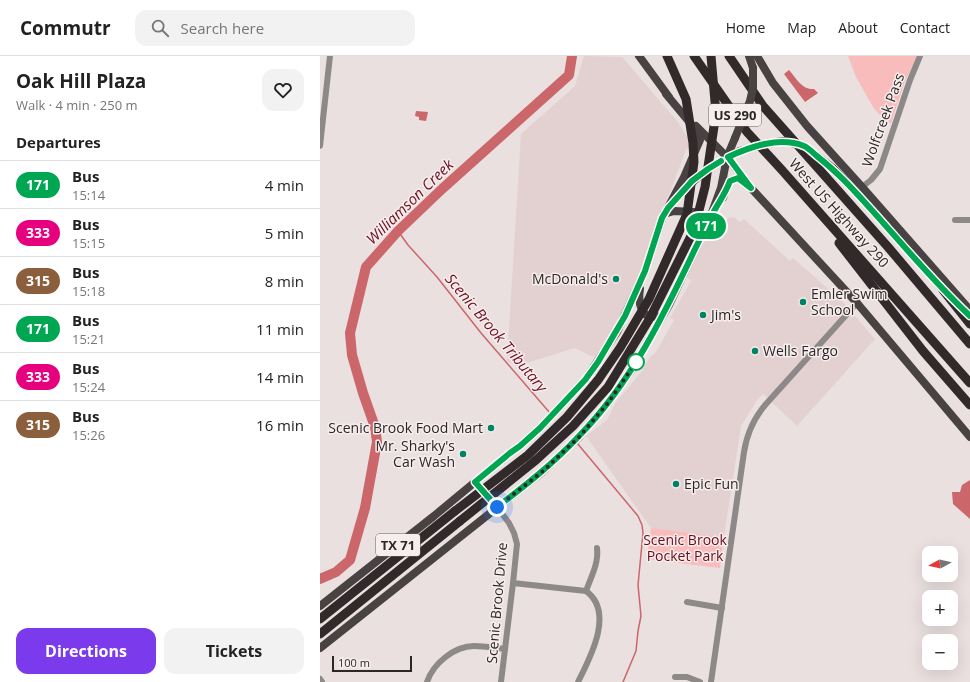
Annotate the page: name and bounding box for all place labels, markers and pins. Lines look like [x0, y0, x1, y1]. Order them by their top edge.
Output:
place label: McDonald's [532, 269, 608, 288]
marker: McDonald's [611, 274, 621, 284]
place label: Emler Swim School [811, 284, 888, 319]
marker: Emler Swim School [798, 297, 808, 307]
place label: Jim's [709, 305, 741, 324]
marker: Jim's [698, 310, 708, 320]
place label: Wells Fargo [763, 341, 838, 360]
marker: Wells Fargo [750, 346, 760, 356]
unlabelled marker [627, 353, 645, 371]
place label: Scenic Brook Food Mart [328, 418, 483, 437]
marker: Scenic Brook Food Mart [486, 423, 496, 433]
place label: Mr. Sharky's Car Wash [375, 436, 455, 471]
marker: Mr. Sharky's Car Wash [458, 449, 468, 459]
place label: Epic Fun [684, 474, 739, 493]
marker: Epic Fun [671, 479, 681, 489]

